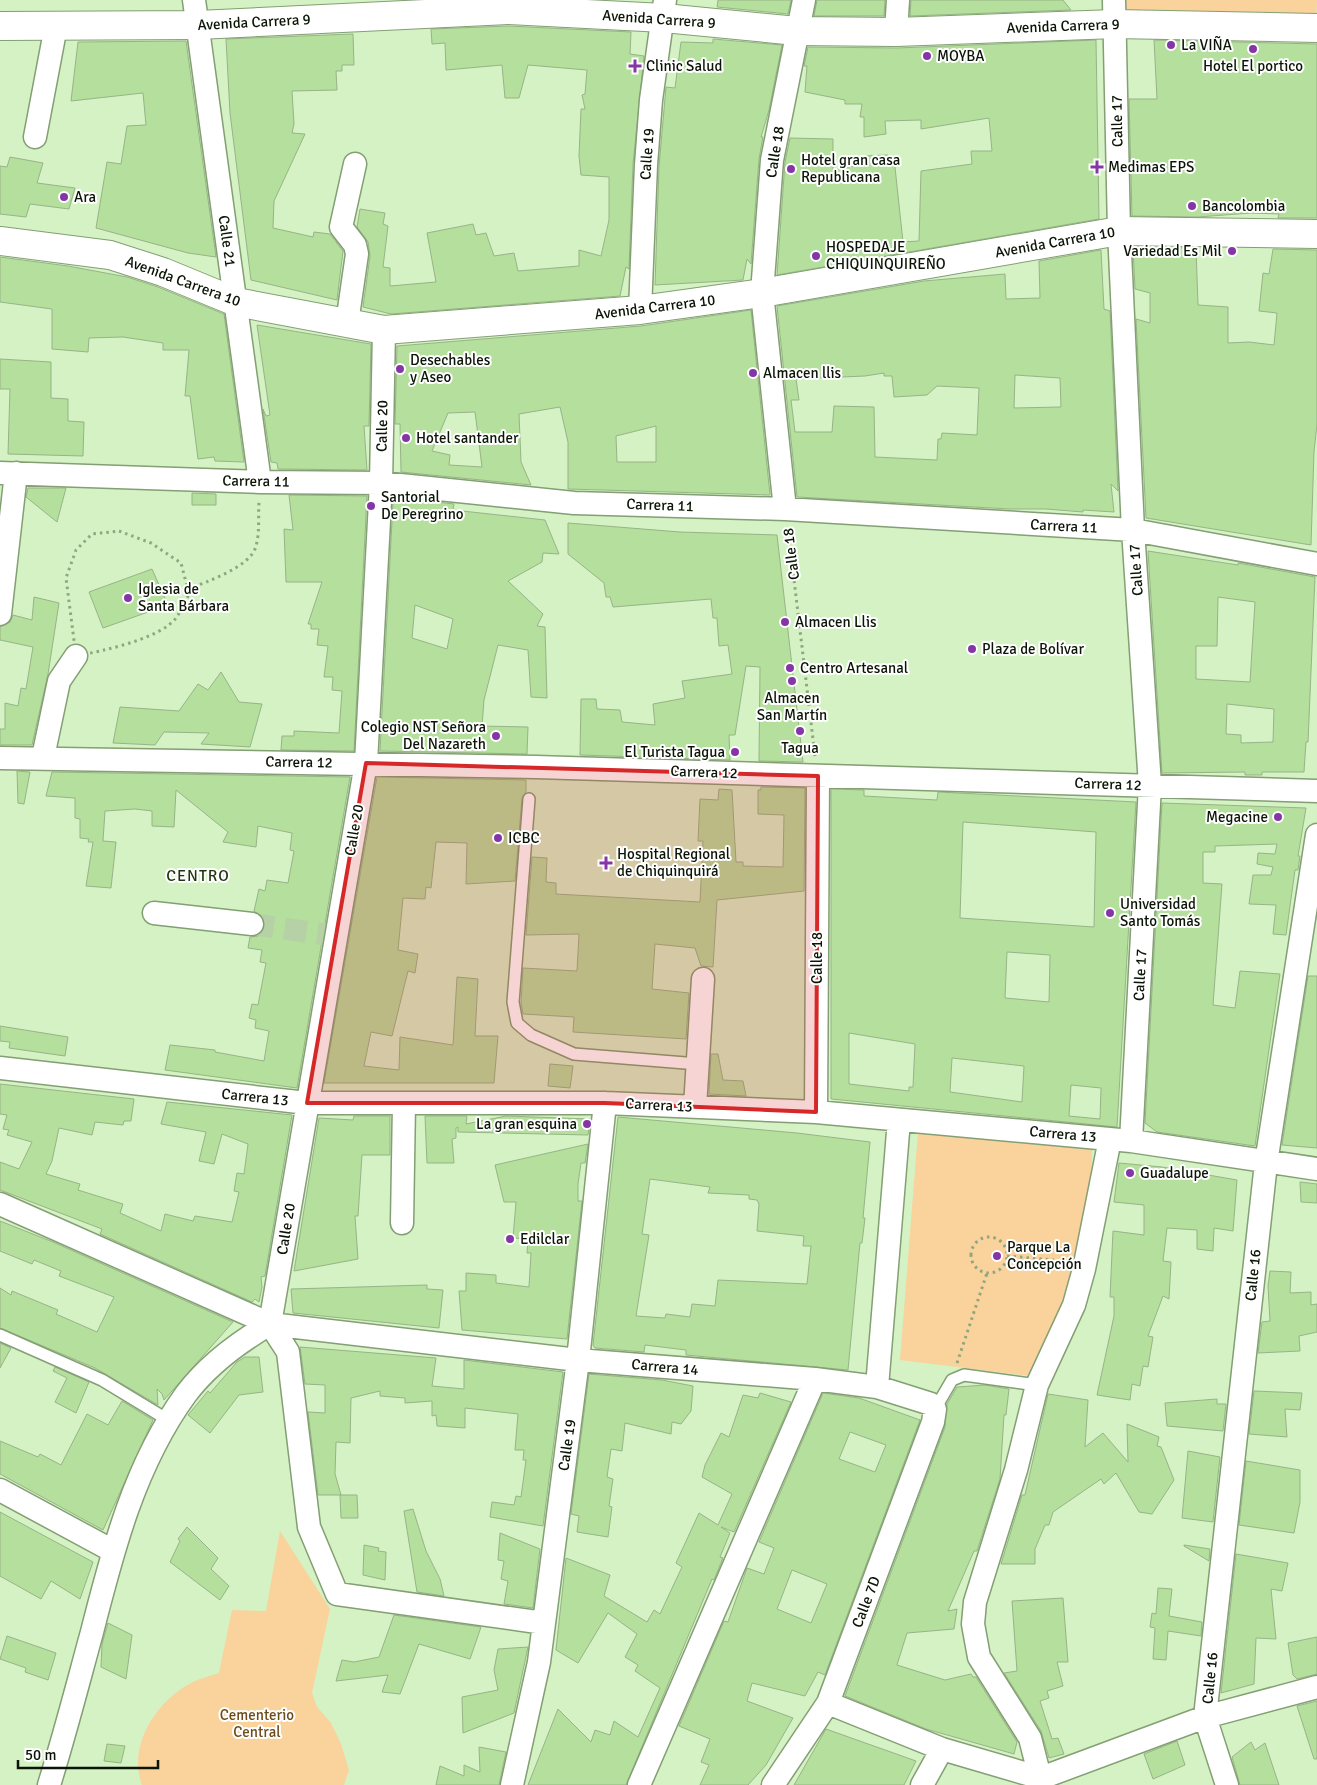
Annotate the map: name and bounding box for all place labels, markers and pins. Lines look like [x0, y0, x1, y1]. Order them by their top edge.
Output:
place label: La VIÑA [1181, 35, 1232, 54]
marker: La VIÑA [1165, 39, 1177, 51]
marker: Hotel El portico [1247, 43, 1259, 55]
place label: MOYBA [937, 47, 985, 65]
marker: MOYBA [921, 50, 933, 62]
place label: Clinic Salud [646, 57, 722, 75]
place label: Hotel El portico [1203, 57, 1303, 75]
marker: Clinic Salud [628, 59, 642, 73]
place label: Hotel gran casa Republicana [801, 151, 900, 186]
place label: Medimas EPS [1108, 158, 1194, 176]
marker: Medimas EPS [1090, 160, 1104, 174]
marker: Hotel gran casa Republicana [785, 163, 797, 175]
place label: Ara [74, 188, 96, 206]
marker: Ara [58, 191, 70, 203]
place label: Bancolombia [1202, 197, 1285, 215]
marker: Bancolombia [1186, 200, 1198, 212]
place label: HOSPEDAJE CHIQUINQUIREÑO [826, 238, 946, 273]
place label: Variedad Es Mil [1123, 242, 1222, 260]
marker: Variedad Es Mil [1226, 245, 1238, 257]
marker: HOSPEDAJE CHIQUINQUIREÑO [810, 250, 822, 262]
place label: Desechables y Aseo [410, 351, 491, 386]
marker: Desechables y Aseo [394, 363, 406, 375]
place label: Almacen llis [763, 364, 842, 382]
marker: Almacen llis [747, 367, 759, 379]
place label: Hotel santander [416, 429, 519, 447]
marker: Hotel santander [400, 432, 412, 444]
place label: Santorial De Peregrino [381, 488, 464, 523]
marker: Santorial De Peregrino [365, 500, 377, 512]
place label: Iglesia de Santa Bárbara [138, 580, 229, 615]
marker: Iglesia de Santa Bárbara [122, 592, 134, 604]
place label: Almacen Llis [795, 613, 877, 631]
marker: Almacen Llis [779, 616, 791, 628]
place label: Plaza de Bolívar [982, 640, 1084, 658]
marker: Plaza de Bolívar [966, 643, 978, 655]
place label: Centro Artesanal [800, 659, 908, 677]
marker: Centro Artesanal [784, 662, 796, 674]
marker: Almacen San Martín [786, 675, 798, 687]
place label: Almacen San Martín [757, 689, 827, 724]
place label: Colegio NST Señora Del Nazareth [361, 718, 486, 753]
marker: Tagua [794, 725, 806, 737]
marker: Colegio NST Señora Del Nazareth [490, 730, 502, 742]
place label: Tagua [781, 739, 819, 757]
place label: El Turista Tagua [624, 743, 725, 761]
marker: El Turista Tagua [729, 746, 741, 758]
place label: Megacine [1206, 808, 1268, 826]
marker: Megacine [1272, 811, 1284, 823]
place label: ICBC [508, 829, 540, 847]
marker: ICBC [492, 832, 504, 844]
place label: Hospital Regional de Chiquinquirá [617, 845, 730, 880]
marker: Hospital Regional de Chiquinquirá [599, 856, 613, 870]
place label: Universidad Santo Tomás [1120, 895, 1201, 930]
marker: Universidad Santo Tomás [1104, 907, 1116, 919]
place label: La gran esquina [476, 1115, 577, 1133]
marker: La gran esquina [581, 1118, 593, 1130]
place label: Guadalupe [1140, 1164, 1209, 1182]
marker: Guadalupe [1124, 1167, 1136, 1179]
place label: Edilclar [520, 1230, 570, 1248]
marker: Edilclar [504, 1233, 516, 1245]
place label: Parque La Concepción [1007, 1238, 1082, 1273]
marker: Parque La Concepción [991, 1250, 1003, 1262]

